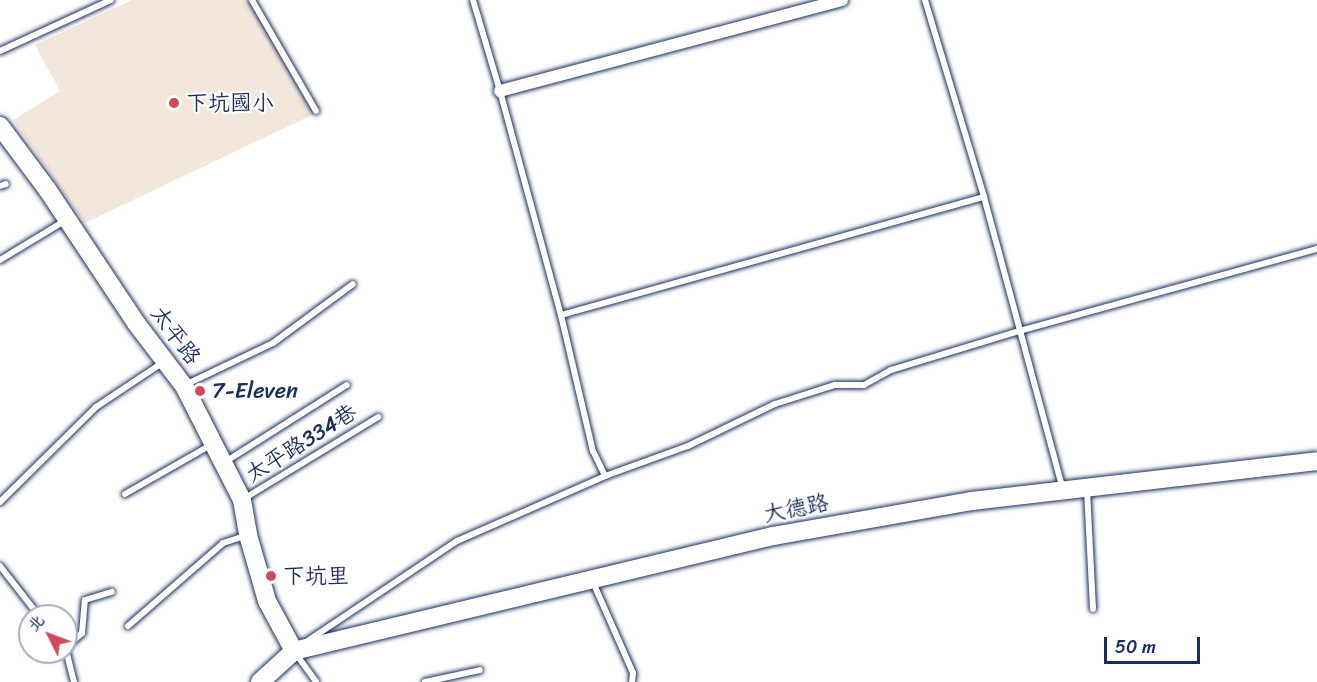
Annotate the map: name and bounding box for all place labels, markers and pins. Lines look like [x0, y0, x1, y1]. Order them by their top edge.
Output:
place label: 下坑國小 [186, 90, 274, 116]
marker: 下坑國小 [167, 96, 181, 110]
place label: 7-Eleven [212, 378, 298, 404]
marker: 7-Eleven [193, 384, 207, 398]
place label: 下坑里 [283, 563, 349, 589]
marker: 下坑里 [264, 569, 278, 583]

